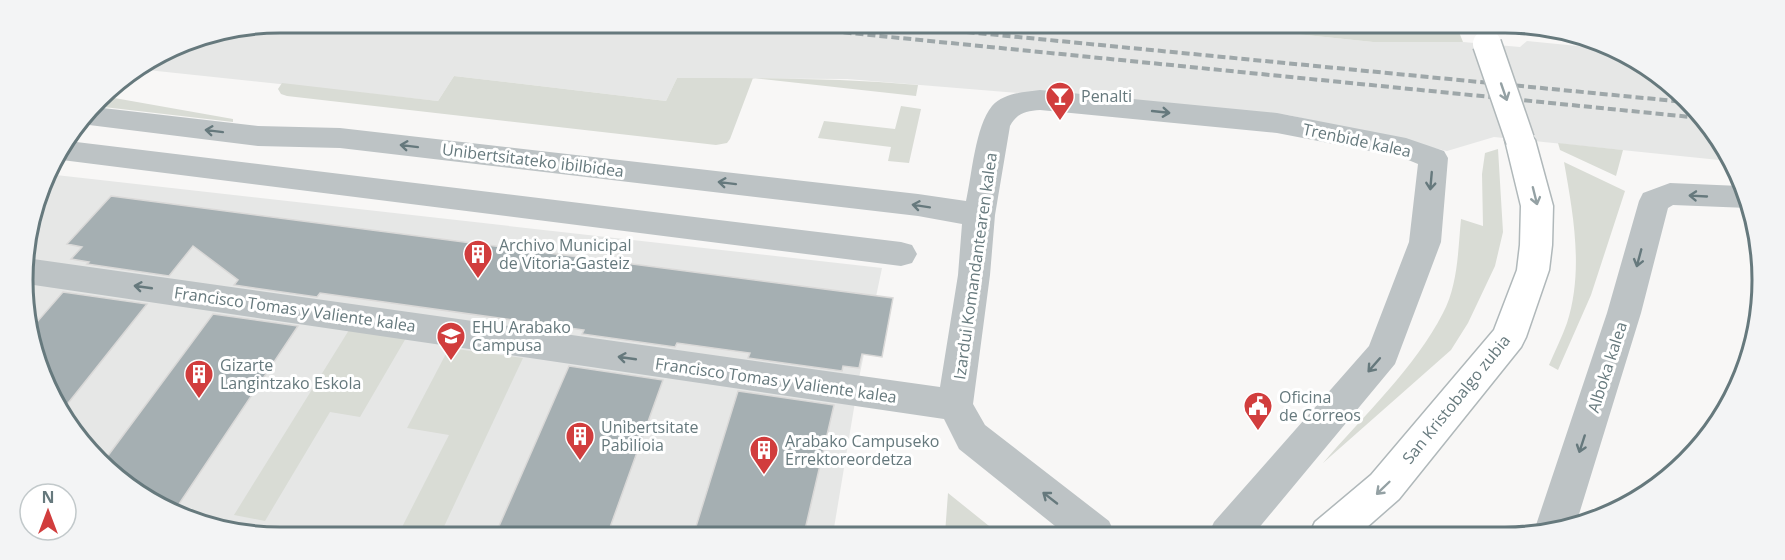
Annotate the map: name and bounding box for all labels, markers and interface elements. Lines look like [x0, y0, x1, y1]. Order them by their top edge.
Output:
bar icon: Penalti [1044, 80, 1076, 122]
one-way arrow [1499, 82, 1510, 101]
place label: Penalti [1081, 85, 1132, 107]
one-way arrow [1151, 107, 1170, 118]
street label: Trenbide kalea [1301, 118, 1413, 162]
one-way arrow [205, 125, 225, 136]
street label: Unibertsitateko ibilbidea [441, 138, 625, 182]
one-way arrow [399, 140, 419, 151]
street label: Izardui Komandantearen kalea [948, 151, 1002, 381]
one-way arrow [1425, 171, 1436, 191]
one-way arrow [718, 177, 738, 188]
one-way arrow [1529, 186, 1541, 205]
one-way arrow [1689, 190, 1709, 201]
one-way arrow [912, 200, 931, 211]
place label: Archivo Municipal de Vitoria-Gasteiz [499, 234, 631, 274]
building icon: Archivo Municipal de Vitoria-Gasteiz [462, 238, 494, 280]
one-way arrow [1632, 248, 1644, 267]
one-way arrow [134, 281, 153, 292]
street label: Francisco Tomas y Valiente kalea [173, 281, 417, 337]
place label: EHU Arabako Campusa [472, 316, 571, 356]
street label: Alboka kalea [1582, 319, 1632, 415]
school or university icon: EHU Arabako Campusa [435, 320, 467, 362]
street label: San Kristobalgo zubia [1397, 330, 1515, 468]
street label: Francisco Tomas y Valiente kalea [654, 352, 898, 408]
one-way arrow [617, 353, 637, 364]
place label: Gizarte Langintzako Eskola [220, 354, 361, 394]
one-way arrow [1367, 357, 1380, 373]
building icon: Gizarte Langintzako Eskola [183, 358, 215, 400]
place label: Oficina de Correos [1279, 386, 1361, 426]
public building icon: Oficina de Correos [1242, 390, 1274, 432]
place label: Unibertsitate Pabilioia [601, 416, 698, 456]
building icon: Unibertsitate Pabilioia [564, 420, 596, 462]
place label: Arabako Campuseko Errektoreordetza [785, 430, 939, 470]
building icon: Arabako Campuseko Errektoreordetza [748, 434, 780, 476]
one-way arrow [1576, 434, 1587, 453]
one-way arrow [1376, 481, 1391, 495]
north arrow [18, 482, 78, 542]
text: N [41, 486, 55, 508]
one-way arrow [1042, 491, 1058, 504]

